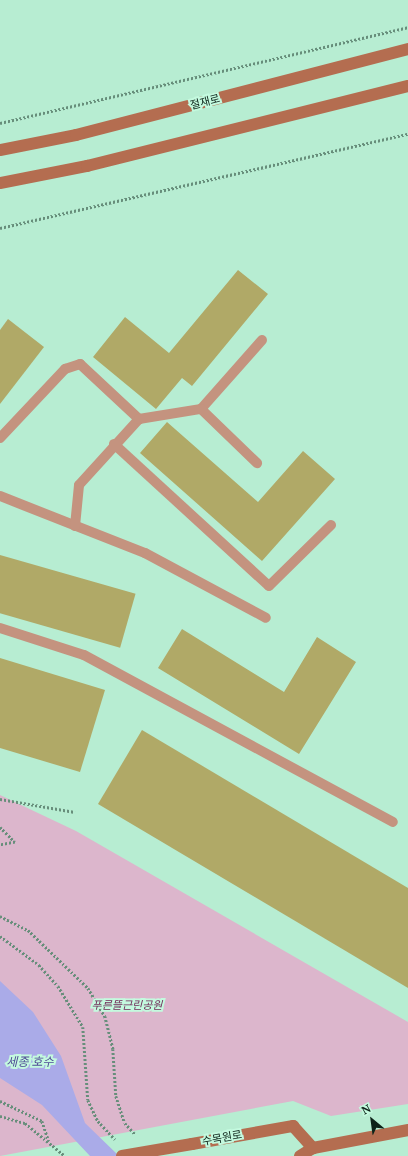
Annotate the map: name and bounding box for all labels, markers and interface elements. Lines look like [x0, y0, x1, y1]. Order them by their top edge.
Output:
street label: 절재로 [189, 92, 221, 112]
park label: 푸른뜰근린공원 [92, 998, 162, 1012]
water label: 세종 호수 [6, 1055, 54, 1069]
north arrow [352, 1100, 392, 1140]
text: N [359, 1100, 373, 1118]
street label: 수목원로 [201, 1128, 243, 1148]

